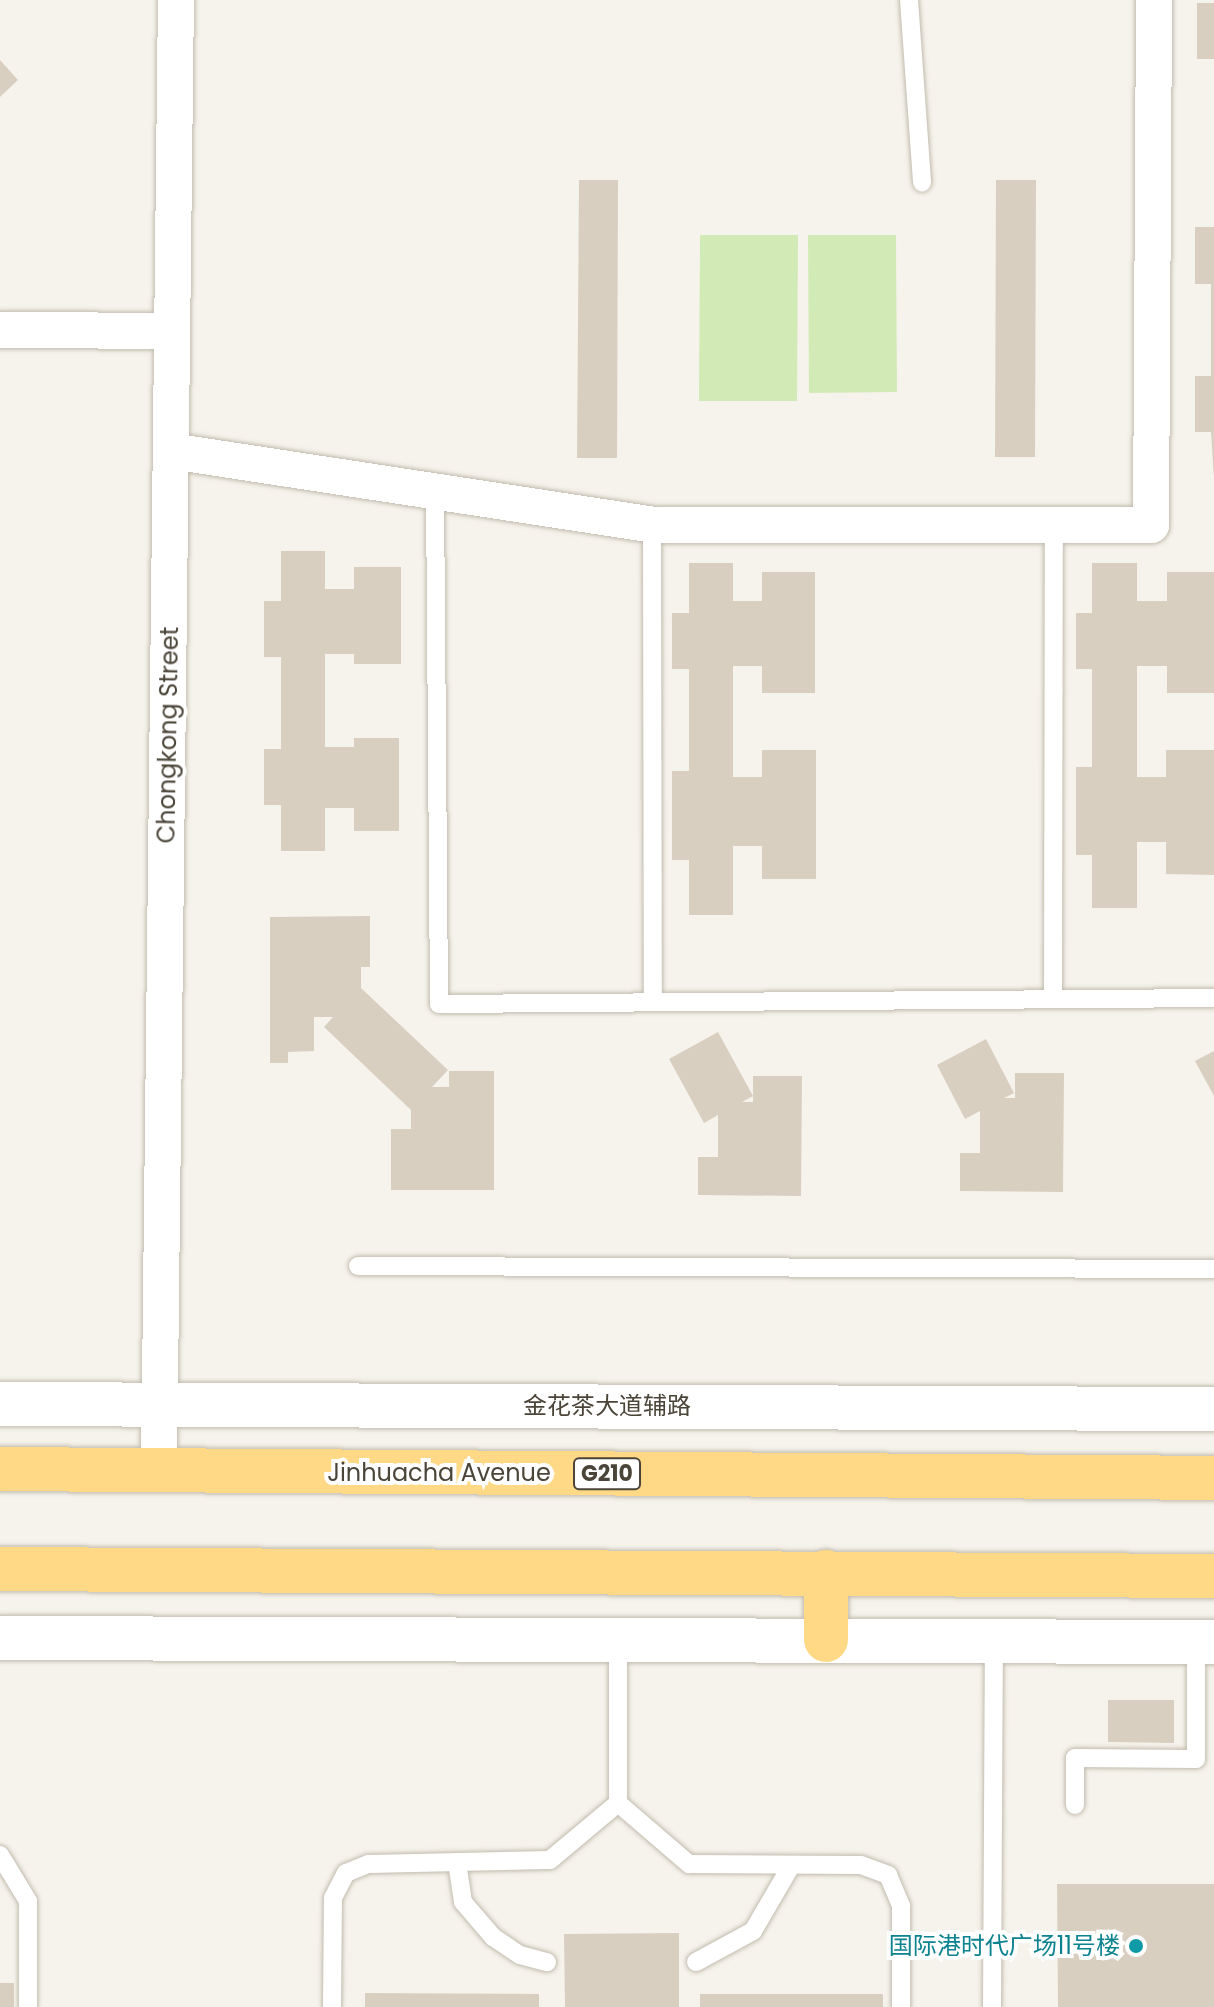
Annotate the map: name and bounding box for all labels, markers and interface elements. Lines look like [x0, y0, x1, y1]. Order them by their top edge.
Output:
street label: Chongkong Street [152, 626, 184, 844]
street label: 金花茶大道辅路 [523, 1392, 691, 1420]
road number: G210 [573, 1456, 641, 1492]
street label: Jinhuacha Avenue [327, 1459, 551, 1487]
place label: 国际港时代广场11号楼 [889, 1932, 1120, 1960]
marker: 国际港时代广场11号楼 [1127, 1937, 1145, 1955]

